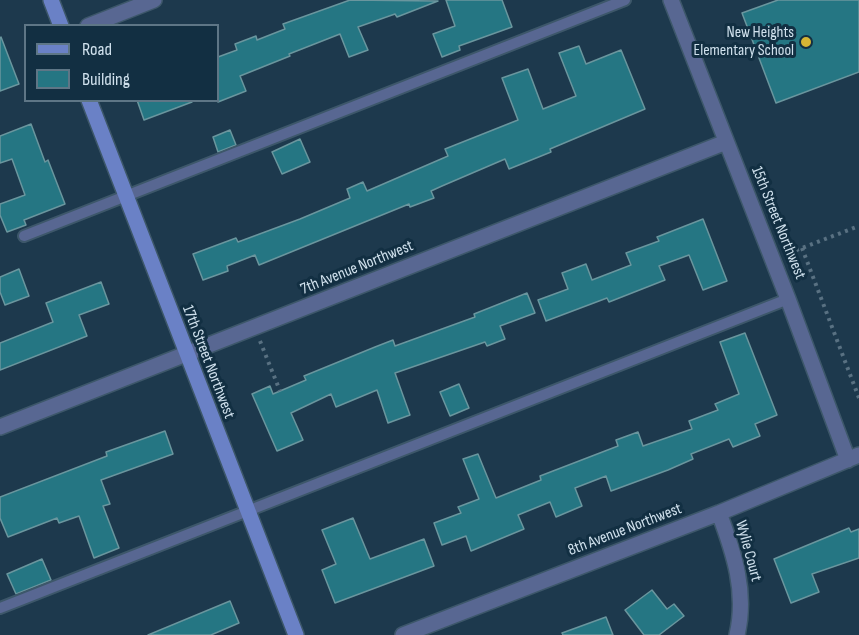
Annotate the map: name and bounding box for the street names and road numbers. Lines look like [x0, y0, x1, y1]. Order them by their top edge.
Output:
street label: 15th Street Northwest [747, 164, 809, 282]
street label: 7th Avenue Northwest [298, 237, 416, 299]
street label: 17th Street Northwest [178, 303, 238, 421]
street label: 8th Avenue Northwest [565, 499, 685, 561]
street label: Wylie Court [731, 518, 765, 584]

